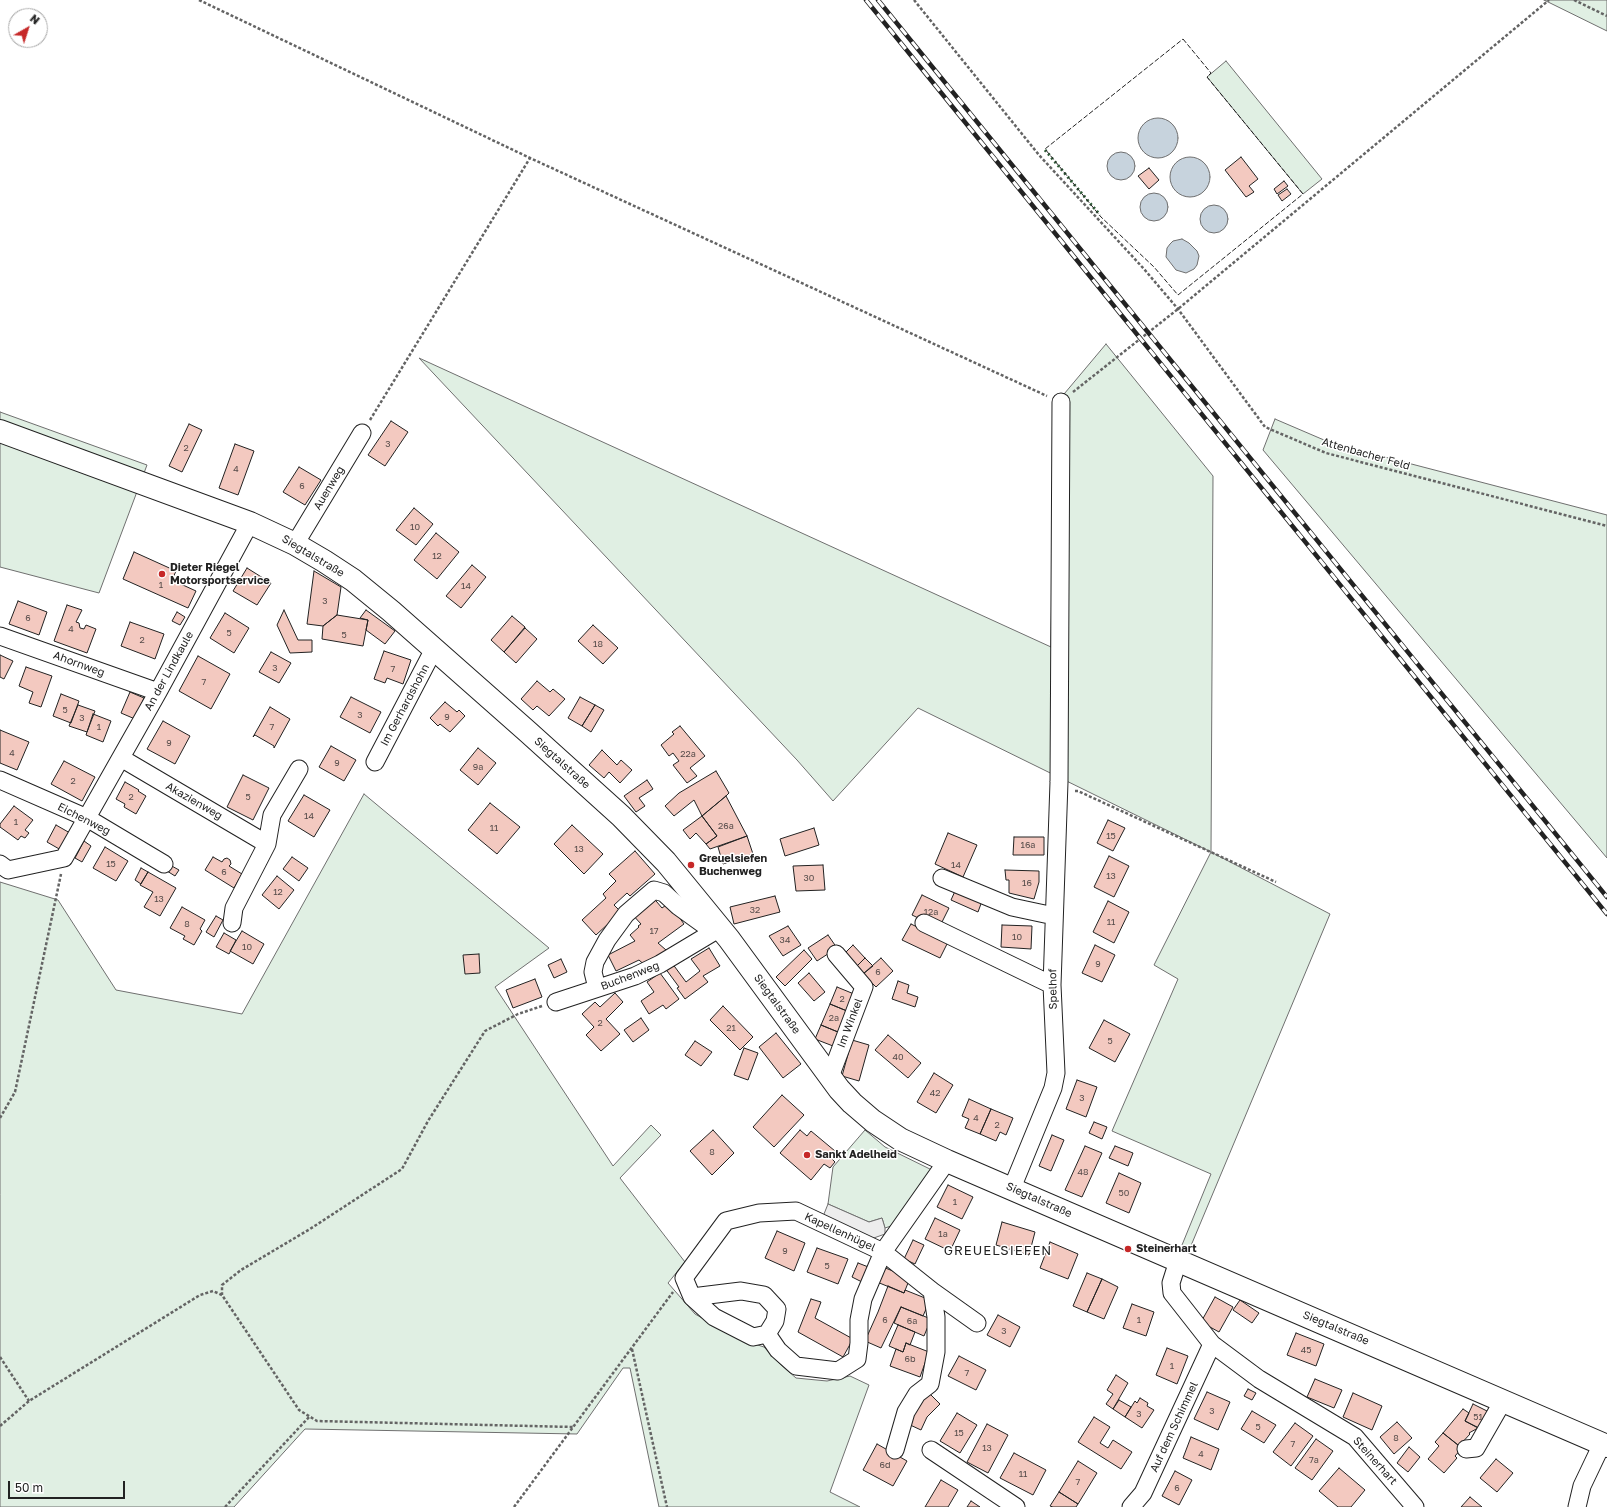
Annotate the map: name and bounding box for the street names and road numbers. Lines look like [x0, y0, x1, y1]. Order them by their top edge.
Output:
street label: Attenbacher Feld [1320, 435, 1412, 473]
street label: Auenweg [311, 464, 347, 512]
street label: Siegtalstraße [279, 532, 347, 580]
street label: An der Lindkaule [142, 629, 196, 713]
street label: Ahornweg [52, 649, 106, 679]
street label: Im Gerhardshohn [378, 662, 432, 748]
street label: Siegtalstraße [531, 734, 593, 792]
street label: Akazienweg [163, 779, 225, 823]
street label: Eichenweg [55, 800, 113, 838]
street label: Buchenweg [599, 959, 661, 993]
street label: Spelhof [1046, 968, 1060, 1010]
street label: Siegtalstraße [751, 972, 803, 1036]
street label: Im Winkel [835, 996, 865, 1050]
street label: Siegtalstraße [1004, 1180, 1074, 1220]
street label: Kapellenhügel [802, 1210, 878, 1254]
street label: Siegtalstraße [1301, 1308, 1371, 1348]
street label: Auf dem Schimmel [1147, 1380, 1201, 1474]
street label: Steinerhart [1350, 1434, 1400, 1488]

